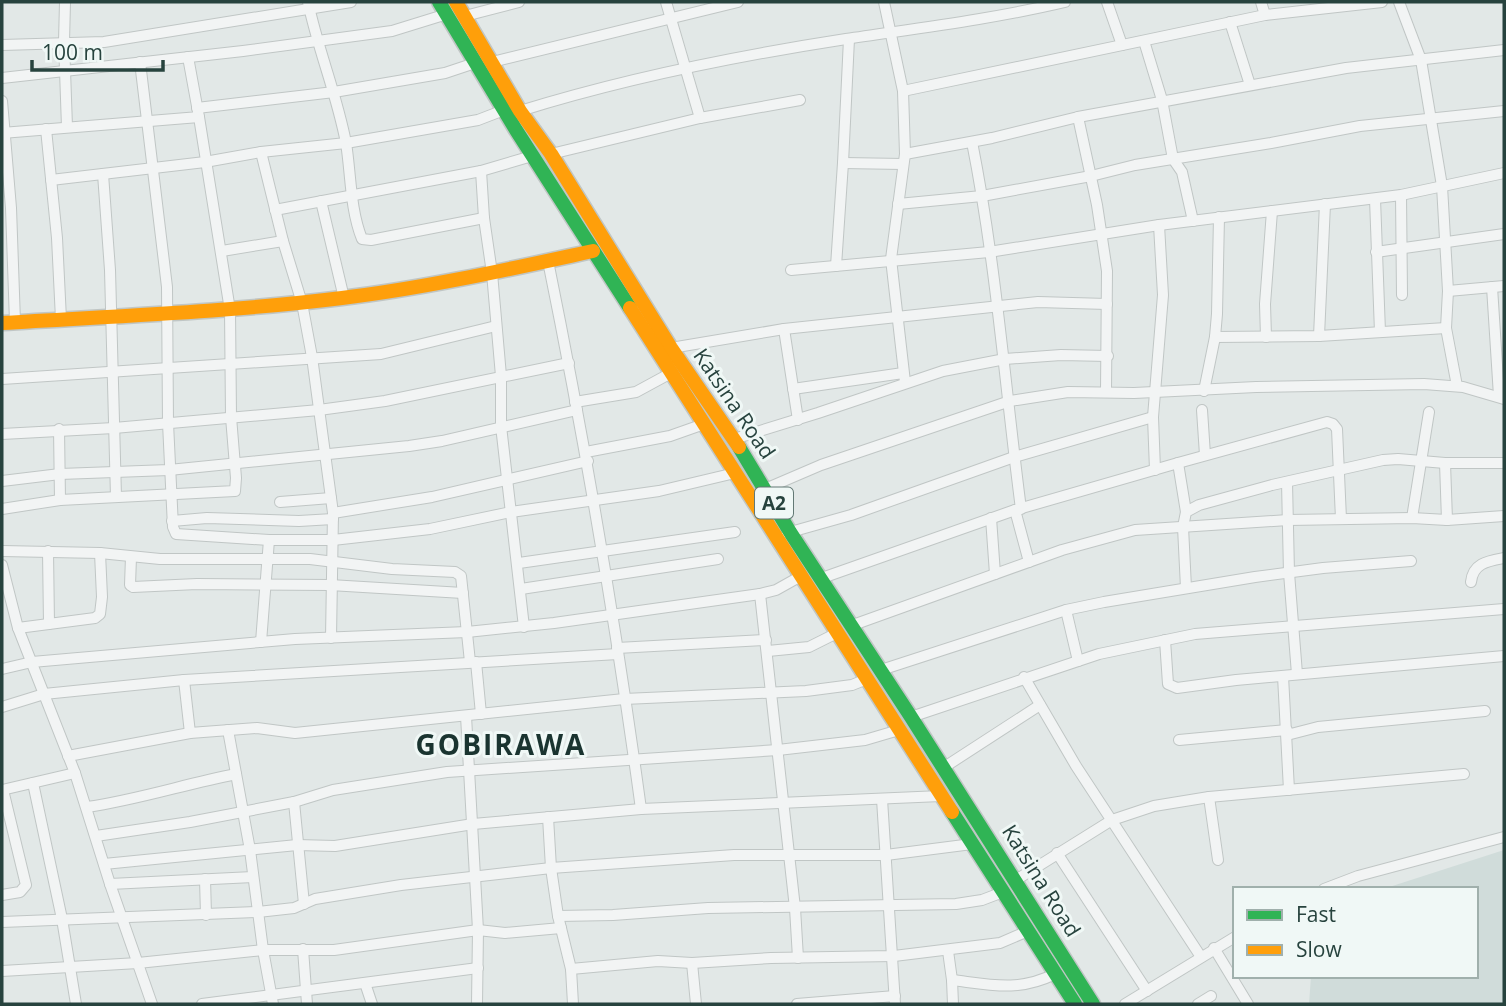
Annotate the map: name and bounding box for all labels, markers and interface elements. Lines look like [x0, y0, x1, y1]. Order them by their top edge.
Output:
scale bar [32, 28, 163, 72]
text: 100 m [42, 38, 103, 66]
street label: Katsina Road [688, 343, 782, 464]
road number: A2 [755, 488, 793, 518]
district label: GOBIRAWA [416, 725, 586, 763]
street label: Katsina Road [996, 819, 1087, 942]
legend [1233, 887, 1478, 978]
text: Fast [1296, 900, 1336, 928]
text: Slow [1296, 935, 1342, 963]

